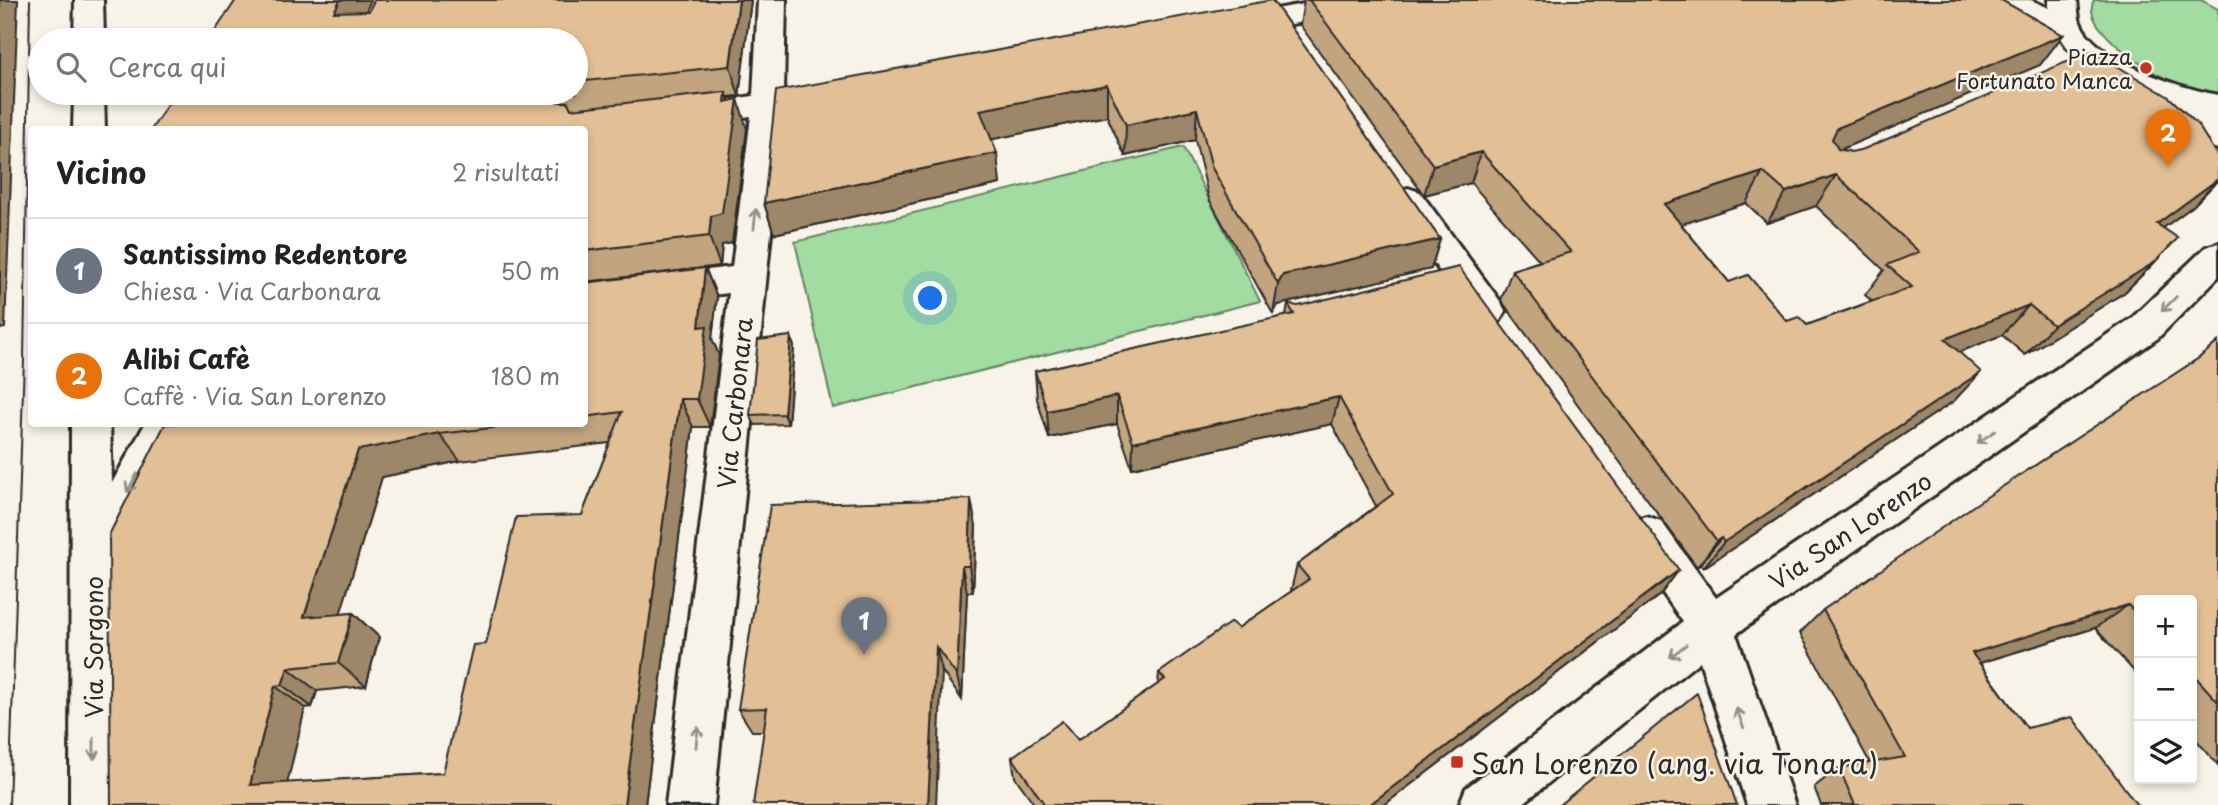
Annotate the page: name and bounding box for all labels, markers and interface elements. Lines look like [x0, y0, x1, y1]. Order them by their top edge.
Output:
search box [28, 28, 588, 105]
place label: Piazza Fortunato Manca [1956, 40, 2132, 96]
text: Cerca qui [108, 47, 227, 86]
icon: search [52, 48, 90, 86]
marker: Piazza Fortunato Manca [2138, 60, 2154, 76]
pin: 2 [2145, 109, 2191, 167]
text: Vicino [56, 149, 146, 194]
text: 2 risultati [452, 154, 560, 189]
one-way arrow [749, 208, 762, 231]
text: Santissimo Redentore [123, 234, 407, 273]
text: 1 [74, 253, 85, 288]
text: 50 m [500, 253, 560, 288]
text: Chiesa · Via Carbonara [123, 273, 381, 308]
your location [913, 281, 947, 315]
one-way arrow [2161, 295, 2178, 312]
street label: Via Carbonara [707, 316, 761, 490]
text: Alibi Cafè [123, 339, 250, 378]
text: 2 [71, 358, 87, 393]
text: 180 m [491, 358, 560, 393]
text: Caffè · Via San Lorenzo [123, 378, 387, 413]
one-way arrow [1976, 430, 1996, 444]
street label: Via San Lorenzo [1761, 462, 1939, 598]
one-way arrow [125, 472, 138, 493]
street label: Via Sorgono [75, 576, 111, 718]
map controls [2134, 595, 2197, 784]
button: + [2134, 595, 2197, 658]
pin: 1 [841, 597, 887, 655]
one-way arrow [1670, 643, 1688, 659]
button: − [2134, 658, 2197, 721]
one-way arrow [1733, 707, 1745, 729]
button: layers [2134, 721, 2197, 784]
one-way arrow [691, 726, 704, 749]
one-way arrow [87, 737, 101, 760]
place label: San Lorenzo (ang. via Tonara) [1471, 741, 1878, 784]
marker: San Lorenzo (ang. via Tonara) [1449, 754, 1465, 770]

